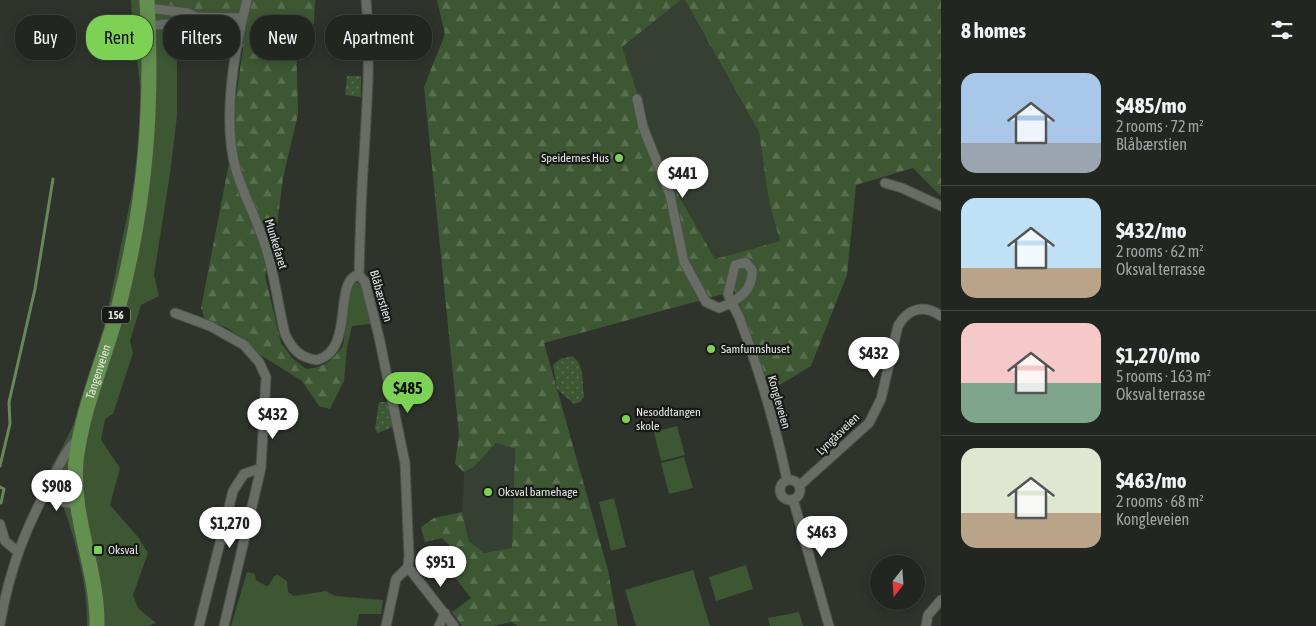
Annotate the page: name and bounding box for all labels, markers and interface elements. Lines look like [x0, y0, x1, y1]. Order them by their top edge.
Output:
chip: Buy [15, 15, 76, 60]
chip: Rent [86, 15, 153, 60]
chip: Filters [163, 15, 240, 60]
chip: New [250, 15, 315, 60]
chip: Apartment [325, 15, 432, 60]
icon: filters [1268, 16, 1296, 44]
text: 8 homes [961, 18, 1026, 42]
icon: home [1001, 93, 1061, 153]
text: $485/mo [1116, 93, 1187, 117]
text: 2 rooms · 72 m² [1116, 117, 1204, 135]
text: Blåbærstien [1116, 135, 1187, 153]
place label: Speidernes Hus [541, 151, 609, 165]
marker: Speidernes Hus [613, 152, 625, 164]
pin: $441 [653, 156, 713, 199]
text: $441 [668, 164, 698, 182]
street label: Munkefaret [262, 217, 290, 271]
icon: home [1001, 218, 1061, 278]
text: $432/mo [1116, 218, 1187, 242]
text: 2 rooms · 62 m² [1116, 242, 1204, 260]
text: Oksval terrasse [1116, 260, 1205, 278]
street label: Blåbærstien [367, 268, 395, 324]
road number: 156 [102, 306, 130, 324]
pin: $432 [844, 336, 904, 379]
place label: Samfunnshuset [721, 342, 791, 356]
street label: Tangenveien [83, 343, 114, 401]
marker: Samfunnshuset [705, 343, 717, 355]
icon: home [1001, 343, 1061, 403]
text: $1,270/mo [1116, 343, 1200, 367]
text: $432 [859, 344, 889, 362]
text: 5 rooms · 163 m² [1116, 367, 1211, 385]
pin: $485 [378, 372, 438, 414]
street label: Kongleveien [765, 374, 793, 430]
text: $485 [393, 379, 423, 397]
text: Oksval terrasse [1116, 385, 1205, 403]
pin: $432 [243, 398, 303, 440]
text: $432 [258, 405, 288, 423]
place label: Nesoddtangen skole [636, 405, 701, 433]
street label: Lyngåsveien [814, 410, 862, 458]
marker: Nesoddtangen skole [620, 413, 632, 425]
icon: home [1001, 468, 1061, 528]
text: $463/mo [1116, 468, 1187, 492]
pin: $908 [27, 470, 87, 512]
text: $908 [42, 477, 72, 495]
place label: Oksval barnehage [498, 485, 578, 499]
marker: Oksval barnehage [482, 486, 494, 498]
text: 2 rooms · 68 m² [1116, 492, 1204, 510]
pin: $1,270 [189, 506, 271, 549]
text: Kongleveien [1116, 510, 1189, 528]
text: $1,270 [210, 514, 250, 532]
pin: $463 [792, 516, 852, 558]
text: $463 [807, 523, 837, 541]
place label: Oksval [108, 543, 139, 557]
marker: Oksval [92, 544, 104, 556]
pin: $951 [411, 546, 471, 588]
text: $951 [426, 553, 456, 571]
north arrow [870, 555, 925, 610]
map controls [870, 555, 925, 610]

